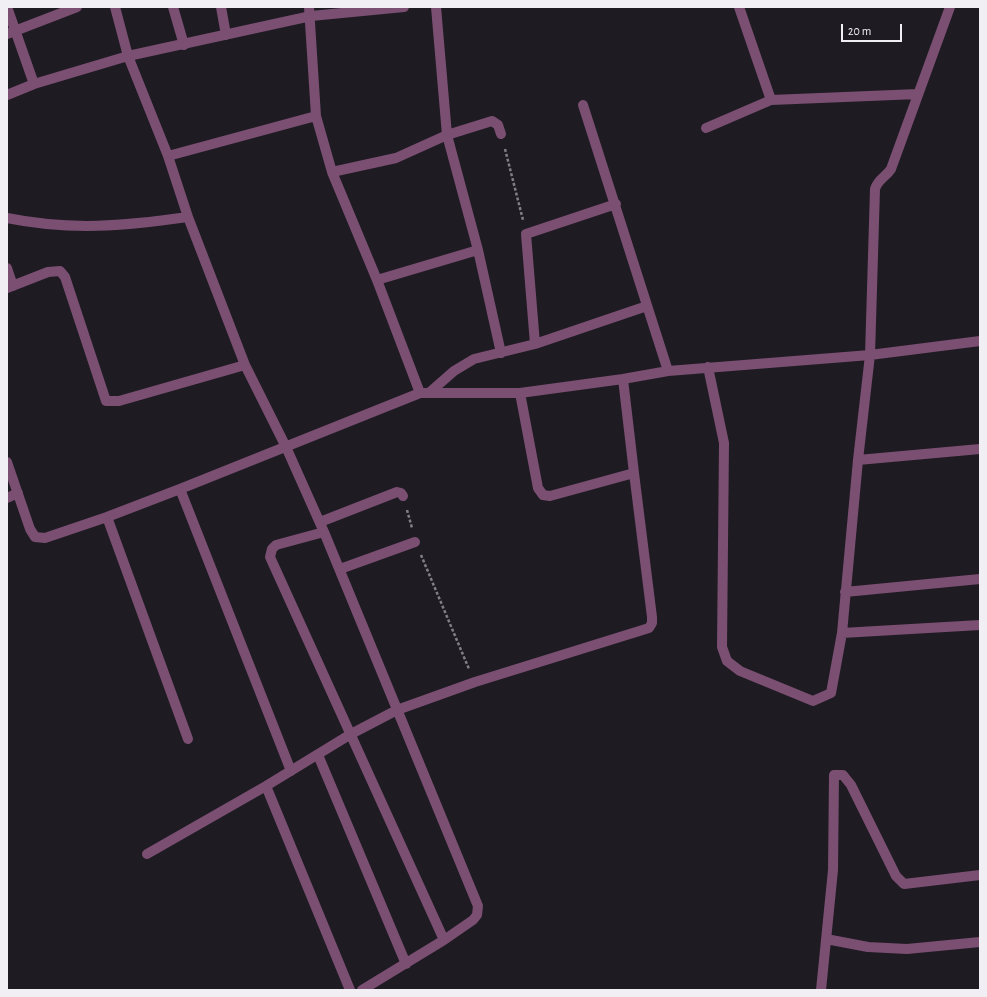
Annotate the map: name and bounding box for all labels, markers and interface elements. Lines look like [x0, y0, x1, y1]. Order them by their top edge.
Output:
scale bar [843, 16, 904, 42]
text: 20 m [848, 25, 871, 37]

